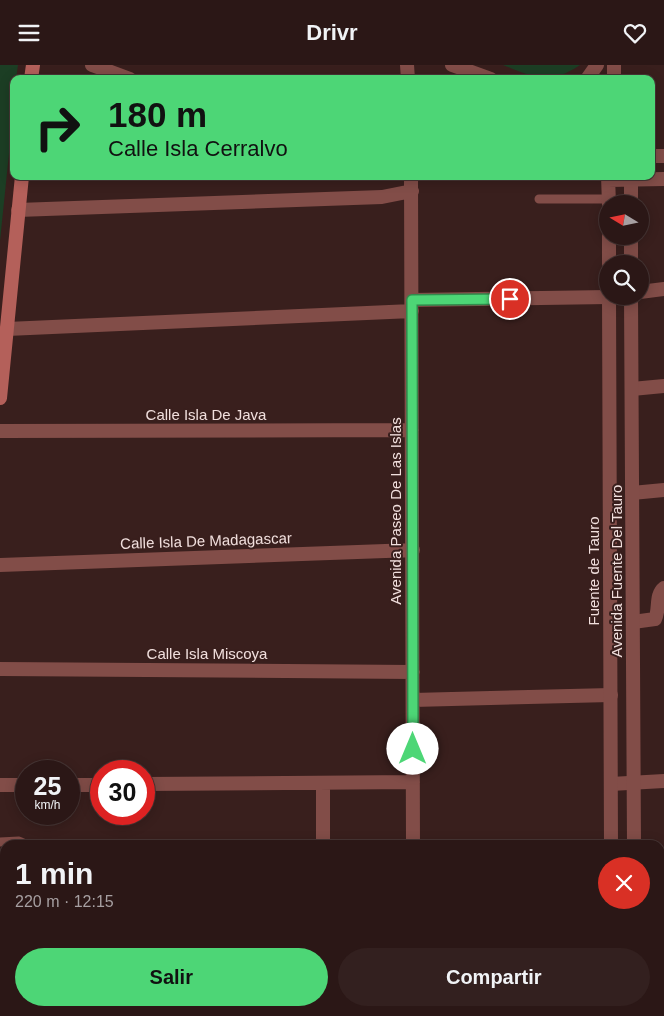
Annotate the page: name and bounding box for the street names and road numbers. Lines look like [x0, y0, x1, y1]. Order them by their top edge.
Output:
street label: Calle Isla De Java [146, 406, 267, 423]
street label: Avenida Paseo De Las Islas [387, 417, 404, 605]
street label: Avenida Fuente Del Tauro [608, 485, 625, 657]
street label: Fuente de Tauro [585, 517, 602, 625]
street label: Calle Isla De Madagascar [120, 529, 292, 552]
street label: Calle Isla Miscoya [147, 645, 268, 662]

